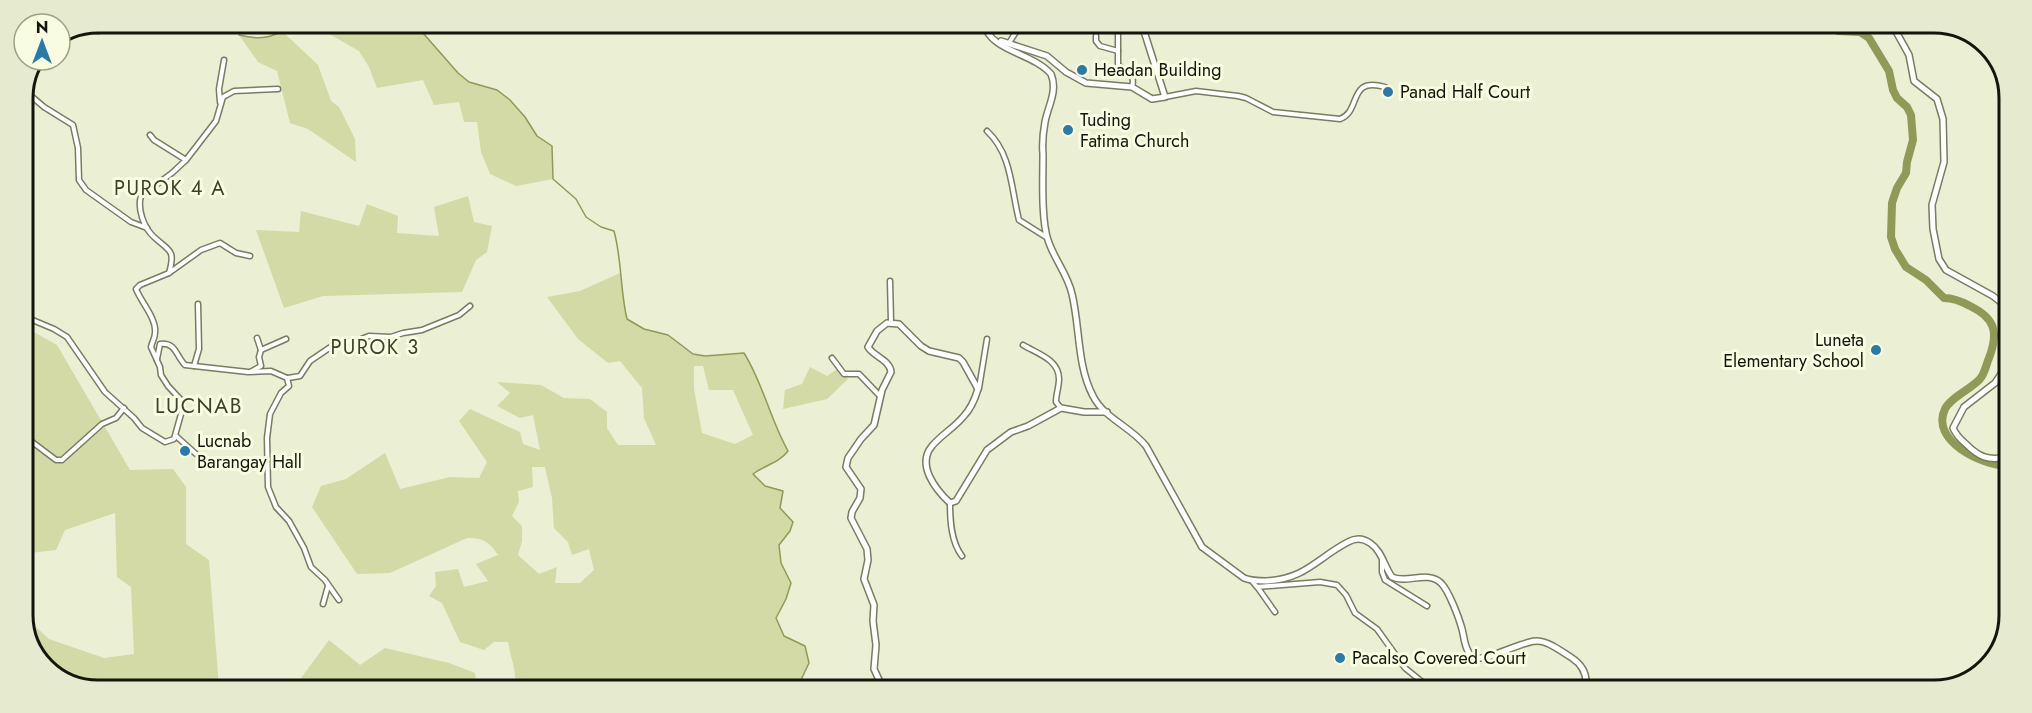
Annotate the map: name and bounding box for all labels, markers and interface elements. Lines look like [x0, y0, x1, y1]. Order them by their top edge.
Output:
north arrow [12, 12, 72, 72]
text: N [36, 16, 48, 39]
place label: Headan Building [1094, 57, 1222, 83]
marker: Headan Building [1075, 63, 1089, 77]
place label: Panad Half Court [1400, 79, 1531, 105]
marker: Panad Half Court [1381, 85, 1395, 99]
place label: Tuding Fatima Church [1080, 107, 1189, 154]
marker: Tuding Fatima Church [1061, 123, 1075, 137]
district label: PUROK 4 A [114, 174, 226, 203]
place label: Luneta Elementary School [1723, 327, 1864, 374]
district label: PUROK 3 [330, 333, 420, 362]
marker: Luneta Elementary School [1869, 343, 1883, 357]
district label: LUCNAB [155, 391, 243, 421]
place label: Lucnab Barangay Hall [197, 428, 302, 475]
marker: Lucnab Barangay Hall [178, 444, 192, 458]
place label: Pacalso Covered Court [1352, 645, 1526, 671]
marker: Pacalso Covered Court [1333, 651, 1347, 665]

